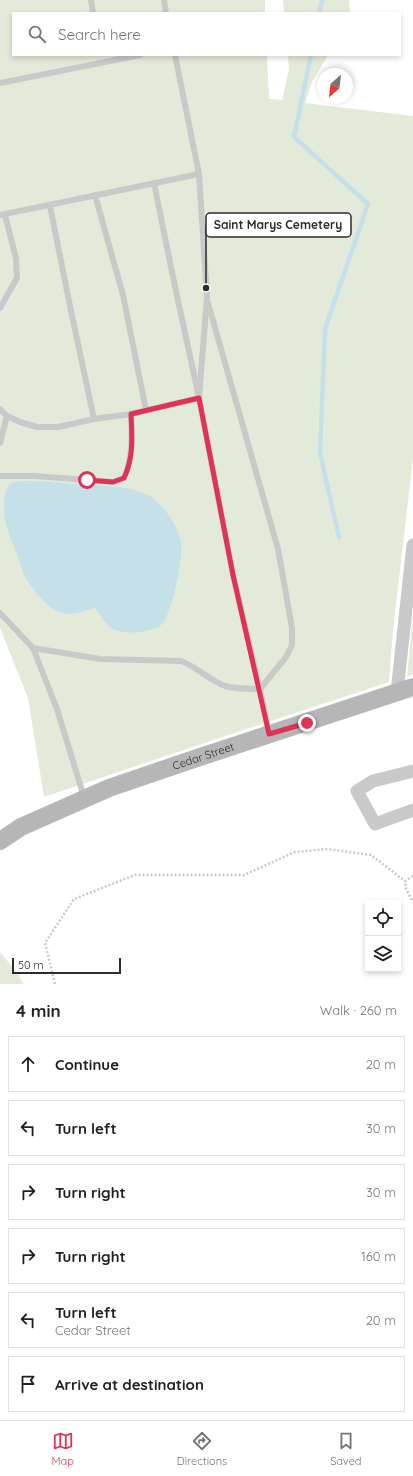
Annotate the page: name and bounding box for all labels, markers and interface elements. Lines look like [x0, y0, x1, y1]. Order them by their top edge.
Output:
search box [12, 12, 401, 56]
icon: search [26, 23, 48, 45]
text: Search here [58, 25, 141, 44]
north arrow [317, 68, 353, 104]
callout: Saint Marys Cemetery [206, 213, 351, 237]
text: Saint Marys Cemetery [214, 217, 342, 232]
route start [78, 471, 96, 489]
route end [298, 714, 316, 732]
street label: Cedar Street [171, 739, 236, 773]
map controls [365, 900, 401, 972]
button: locate [365, 900, 401, 936]
button: layers [365, 936, 401, 972]
scale bar [12, 956, 121, 975]
text: 50 m [18, 958, 44, 972]
text: 4 min [16, 1000, 61, 1021]
text: Walk · 260 m [320, 1002, 397, 1018]
icon: ahead [17, 1053, 39, 1075]
text: Continue [55, 1055, 119, 1074]
text: 20 m [366, 1056, 396, 1072]
icon: left [17, 1117, 39, 1139]
text: Turn left [55, 1119, 117, 1138]
text: 30 m [366, 1120, 396, 1136]
icon: right [17, 1181, 39, 1203]
text: Turn right [55, 1183, 126, 1202]
text: 30 m [366, 1184, 396, 1200]
icon: right [17, 1245, 39, 1267]
text: Turn right [55, 1247, 126, 1266]
text: 160 m [361, 1248, 396, 1264]
text: Turn left [55, 1303, 117, 1322]
icon: left [17, 1309, 39, 1331]
text: 20 m [366, 1312, 396, 1328]
text: Cedar Street [55, 1322, 131, 1338]
icon: arrive [17, 1373, 39, 1395]
text: Arrive at destination [55, 1375, 204, 1394]
tab: Map [51, 1430, 74, 1468]
tab: Directions [177, 1430, 227, 1468]
tab: Saved [330, 1430, 362, 1468]

